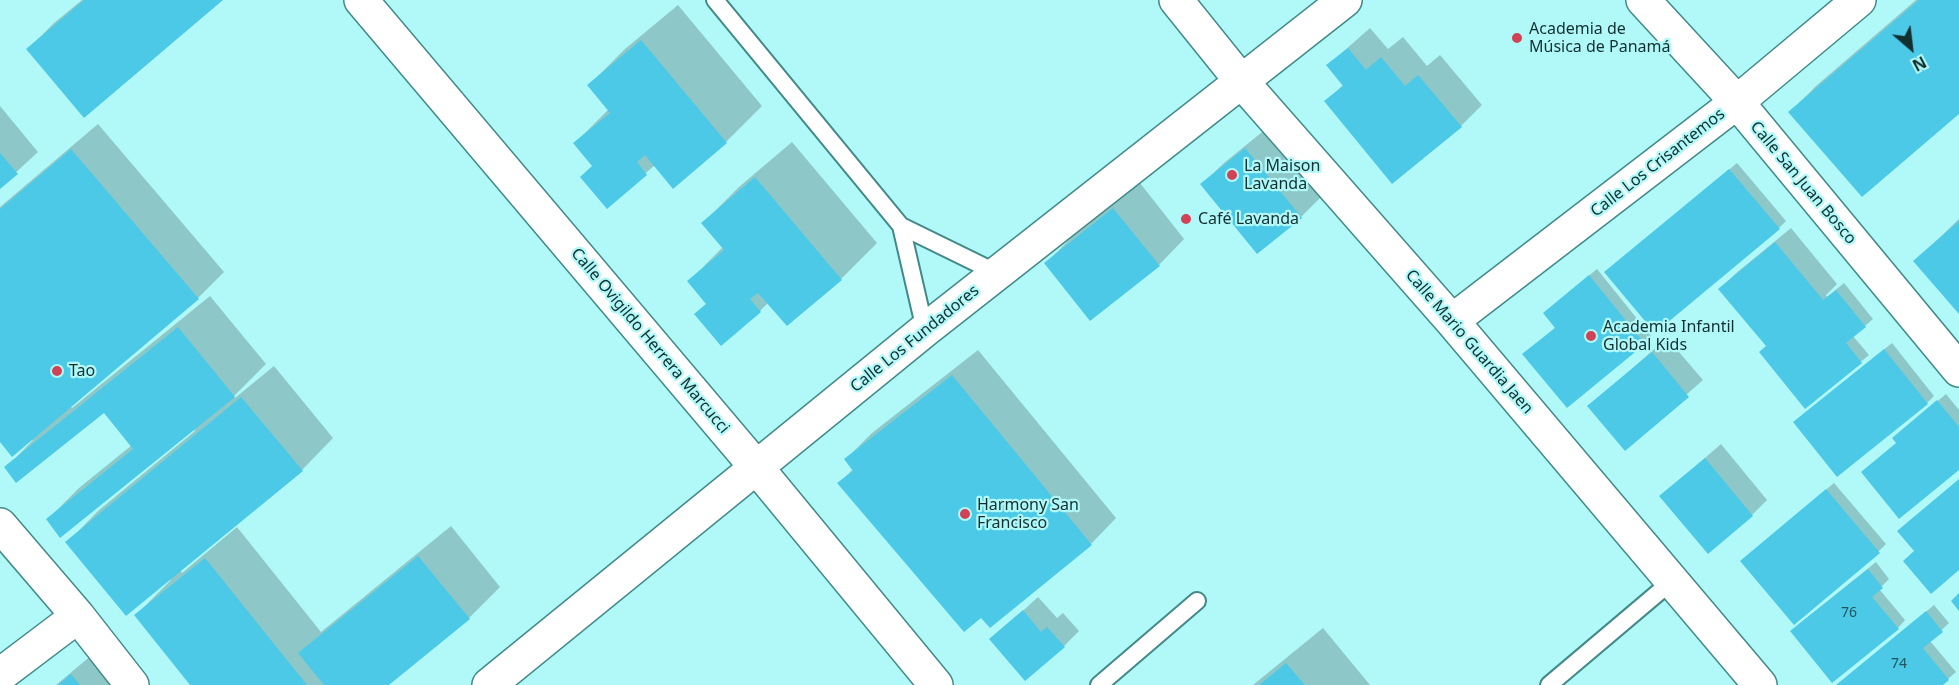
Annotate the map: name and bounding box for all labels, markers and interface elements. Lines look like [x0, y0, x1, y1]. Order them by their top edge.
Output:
north arrow [1881, 18, 1941, 78]
place label: Academia de Música de Panamá [1529, 19, 1670, 57]
marker: Academia de Música de Panamá [1510, 31, 1524, 45]
text: N [1909, 51, 1930, 77]
street label: Calle Los Crisantemos [1587, 105, 1729, 221]
street label: Calle San Juan Bosco [1746, 118, 1860, 248]
place label: La Maison Lavanda [1244, 156, 1320, 194]
marker: La Maison Lavanda [1225, 168, 1239, 182]
place label: Café Lavanda [1198, 209, 1299, 229]
marker: Café Lavanda [1179, 212, 1193, 226]
street label: Calle Ovigildo Herrera Marcucci [567, 244, 733, 438]
street label: Calle Mario Guardia Jaen [1401, 266, 1537, 418]
street label: Calle Los Fundadores [847, 281, 983, 397]
place label: Academia Infantil Global Kids [1603, 317, 1735, 355]
marker: Academia Infantil Global Kids [1584, 329, 1598, 343]
place label: Tao [69, 361, 95, 381]
marker: Tao [50, 364, 64, 378]
place label: Harmony San Francisco [977, 495, 1079, 533]
marker: Harmony San Francisco [958, 507, 972, 521]
house number: 76 [1841, 605, 1857, 621]
house number: 74 [1891, 656, 1907, 672]

